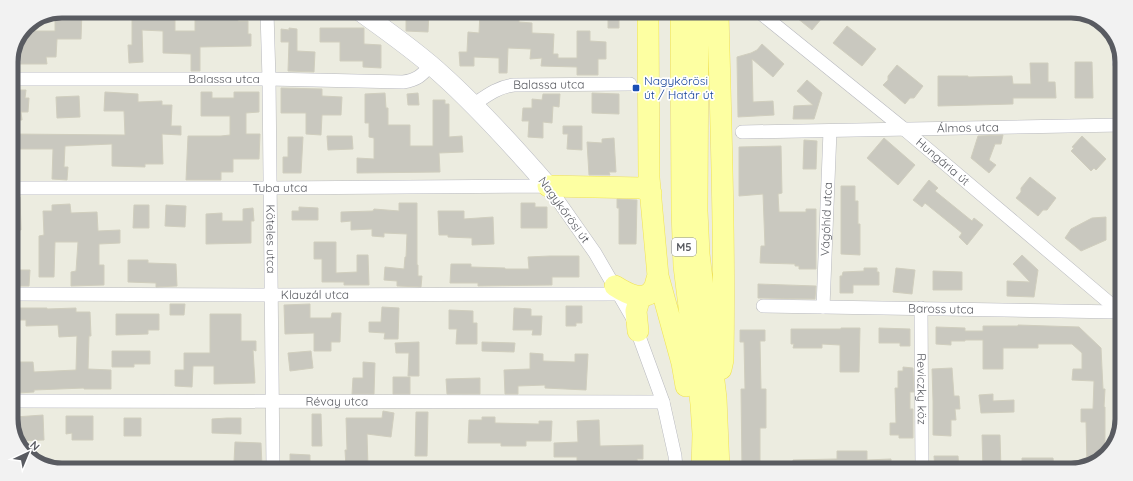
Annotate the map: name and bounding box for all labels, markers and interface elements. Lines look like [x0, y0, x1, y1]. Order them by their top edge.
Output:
street label: Balassa utca [188, 71, 260, 86]
place label: Nagykőrösi út / Határ út [644, 73, 714, 102]
street label: Balassa utca [513, 76, 585, 92]
marker: Nagykőrösi út / Határ út [631, 83, 641, 93]
street label: Álmos utca [937, 119, 999, 135]
street label: Hungária út [913, 134, 973, 188]
street label: Nagykőrösi út [535, 174, 593, 246]
street label: Tuba utca [253, 180, 307, 195]
street label: Vágóhíd utca [817, 182, 835, 256]
street label: Köteles utca [263, 204, 279, 273]
road number: M5 [672, 238, 696, 256]
street label: Klauzál utca [281, 287, 349, 302]
street label: Baross utca [908, 300, 974, 317]
street label: Reviczky köz [914, 353, 930, 425]
street label: Révay utca [306, 393, 368, 409]
north arrow [8, 433, 48, 473]
text: N [27, 438, 43, 454]

